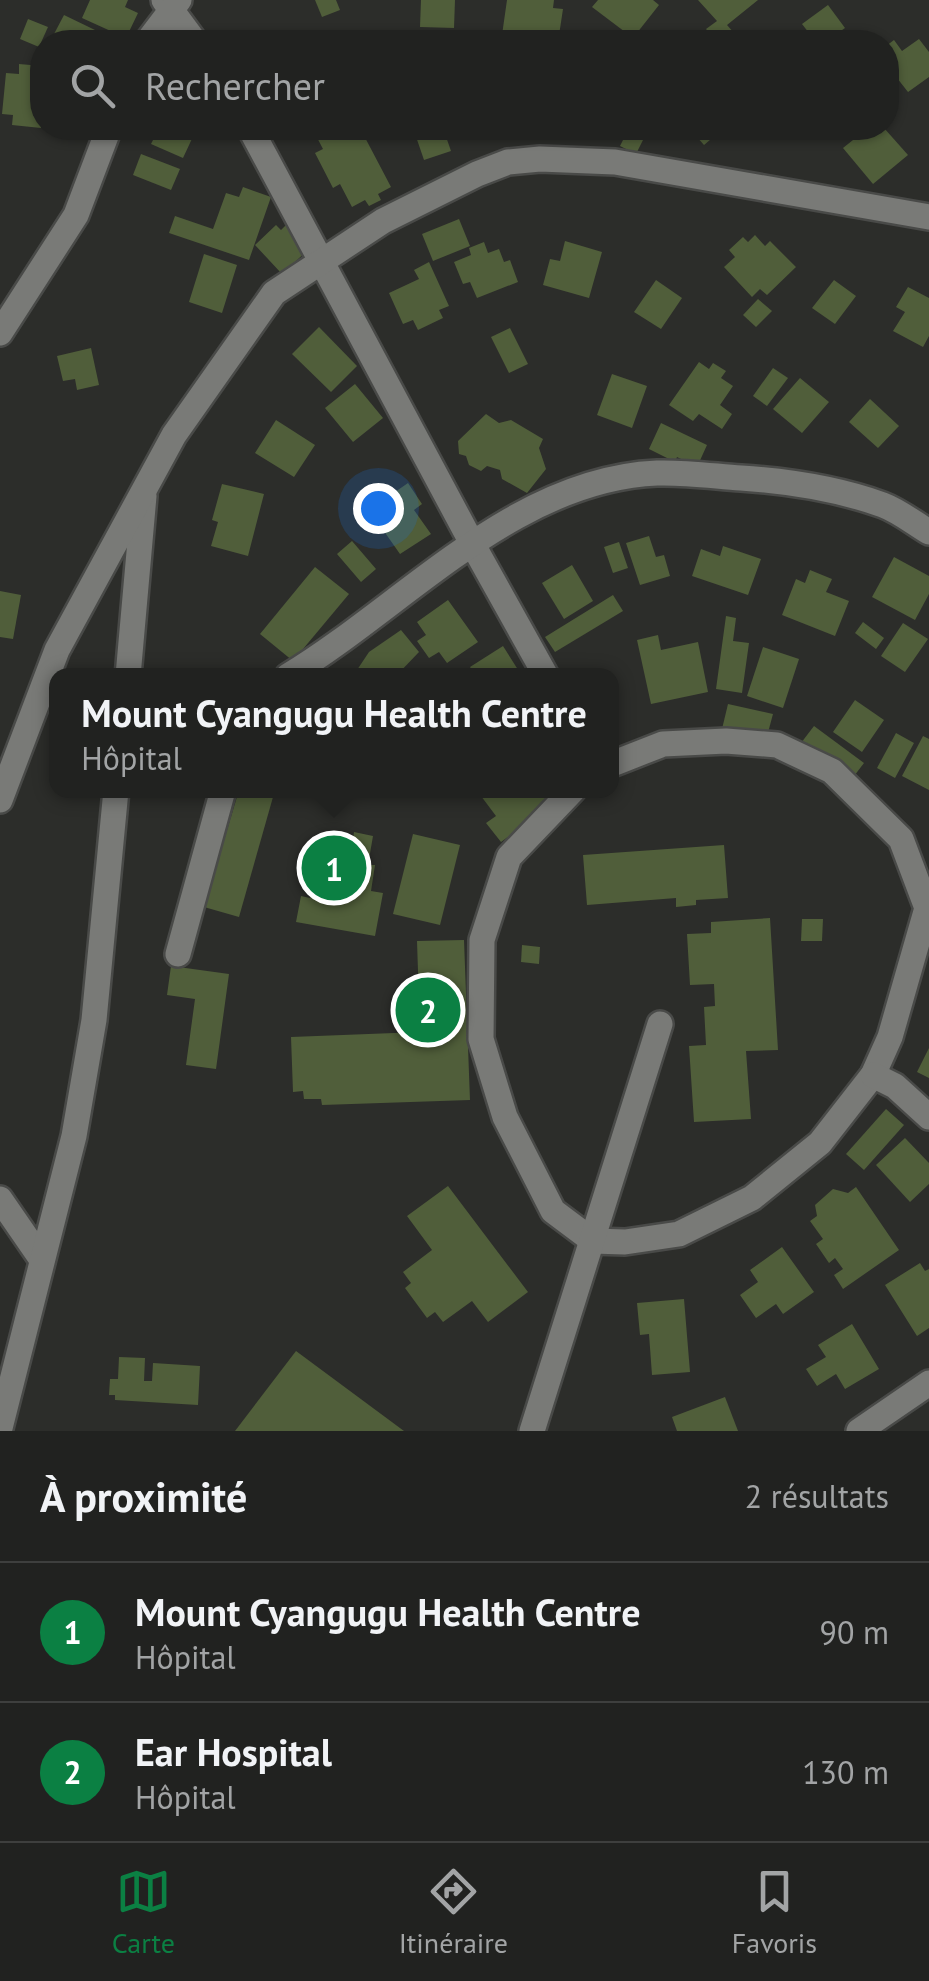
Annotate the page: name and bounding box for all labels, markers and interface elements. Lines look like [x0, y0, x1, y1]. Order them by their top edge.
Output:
search box [30, 30, 899, 140]
icon: search [65, 58, 120, 113]
text: Rechercher [145, 61, 325, 110]
your location [353, 483, 404, 534]
popup [49, 668, 619, 798]
text: Mount Cyangugu Health Centre [81, 688, 587, 737]
text: Hôpital [81, 737, 182, 779]
pin: 1 [302, 830, 366, 906]
pin: 2 [396, 972, 460, 1048]
text: À proximité [40, 1469, 247, 1524]
text: 2 résultats [745, 1475, 889, 1517]
text: Mount Cyangugu Health Centre [135, 1587, 640, 1636]
text: 1 [63, 1611, 82, 1653]
text: 90 m [820, 1611, 889, 1653]
text: Hôpital [135, 1636, 236, 1678]
text: Ear Hospital [135, 1727, 332, 1776]
text: 2 [63, 1751, 82, 1793]
text: 130 m [802, 1751, 889, 1793]
text: Hôpital [135, 1776, 236, 1818]
tab: Carte [112, 1864, 175, 1961]
tab: Itinéraire [399, 1864, 508, 1961]
tab: Favoris [732, 1864, 817, 1961]

